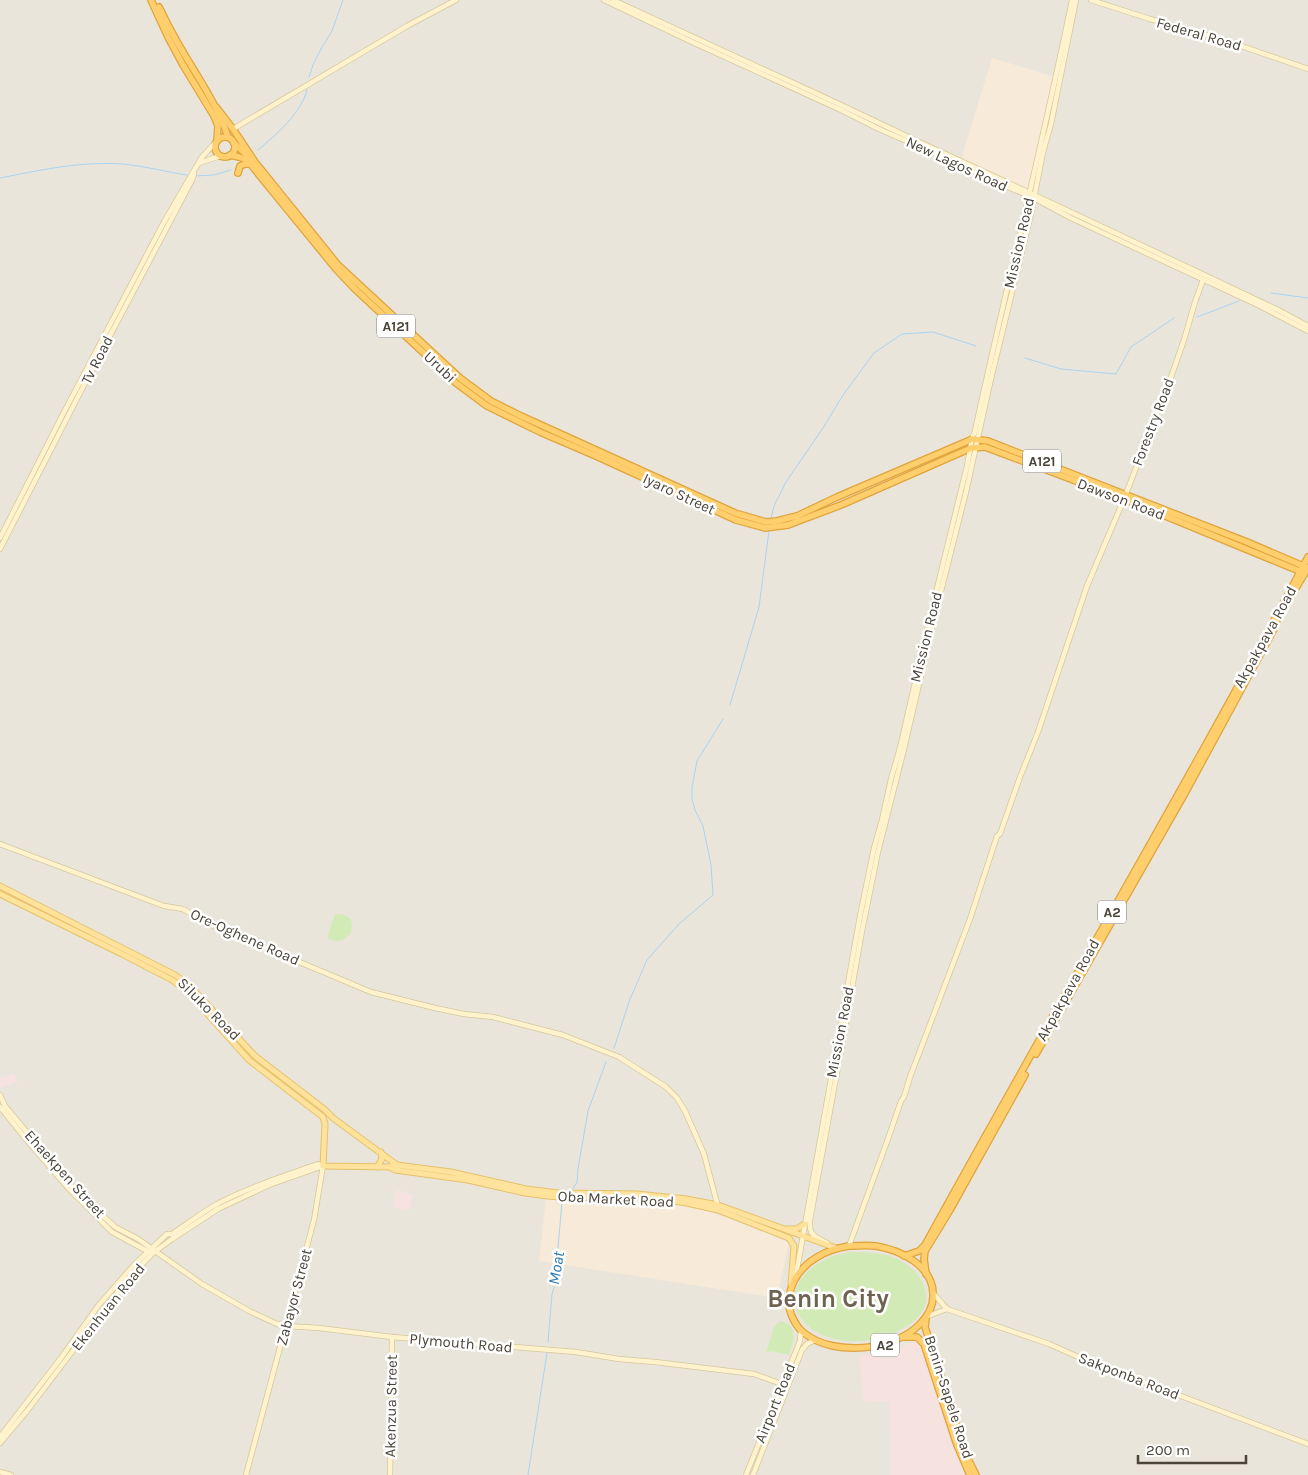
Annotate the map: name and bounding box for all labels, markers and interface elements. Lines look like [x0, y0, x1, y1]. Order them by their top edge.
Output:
street label: Federal Road [1154, 13, 1244, 55]
street label: New Lagos Road [903, 133, 1011, 195]
street label: Mission Road [1000, 196, 1038, 290]
road number: A121 [377, 314, 415, 338]
street label: Tv Road [77, 333, 117, 387]
street label: Urubi [420, 348, 460, 386]
street label: Forestry Road [1128, 375, 1178, 469]
road number: A121 [1023, 450, 1061, 472]
street label: Iyaro Street [640, 469, 718, 519]
street label: Dawson Road [1075, 474, 1167, 524]
street label: Akpakpava Road [1230, 583, 1300, 691]
street label: Mission Road [906, 590, 946, 684]
road number: A2 [1098, 900, 1126, 924]
street label: Ore-Oghene Road [188, 905, 302, 969]
street label: Akpakpava Road [1033, 936, 1103, 1044]
street label: Siluko Road [174, 974, 244, 1044]
street label: Mission Road [822, 985, 858, 1079]
street label: Ehaekpen Street [21, 1126, 109, 1222]
street label: Oba Market Road [557, 1187, 675, 1211]
street label: Zabayor Street [272, 1246, 316, 1347]
water label: Moat [544, 1249, 568, 1286]
street label: Ekenhuan Road [67, 1260, 149, 1354]
district label: Benin City [767, 1284, 889, 1313]
street label: Plymouth Road [409, 1330, 513, 1356]
street label: Benin-Sapele Road [921, 1333, 977, 1461]
road number: A2 [871, 1334, 899, 1356]
street label: Sakponba Road [1076, 1348, 1182, 1404]
street label: Akenzua Street [381, 1354, 401, 1458]
street label: Airport Road [751, 1360, 799, 1446]
scale bar [1138, 1432, 1246, 1464]
text: 200 m [1146, 1441, 1190, 1459]

